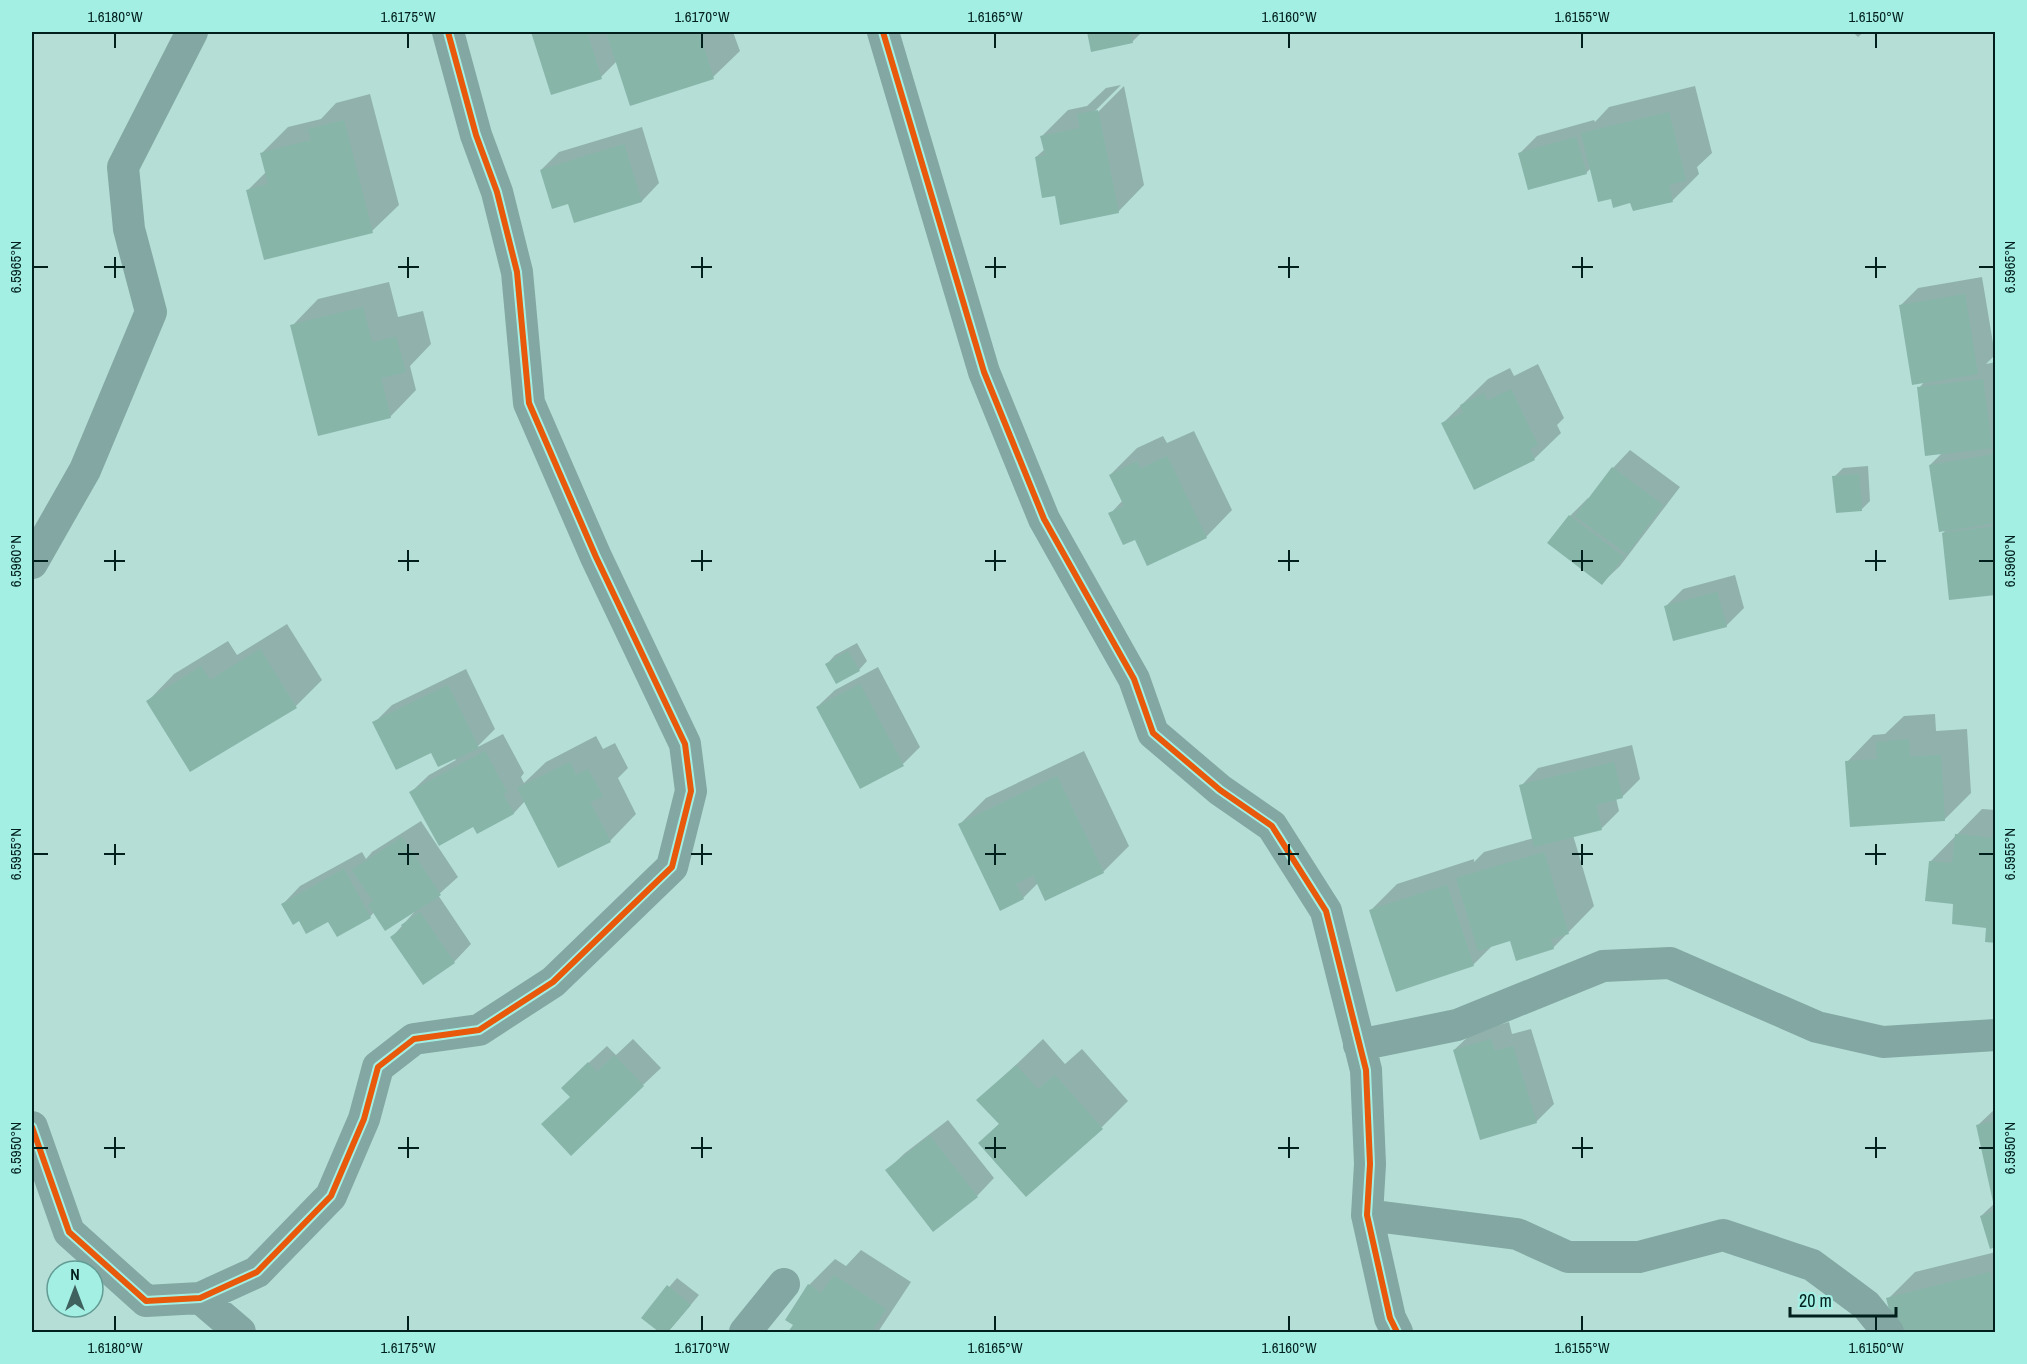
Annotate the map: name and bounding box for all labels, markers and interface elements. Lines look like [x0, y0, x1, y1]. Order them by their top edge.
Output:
text: 1.6180°W [87, 6, 143, 27]
text: 1.6175°W [380, 6, 436, 27]
text: 1.6170°W [674, 6, 730, 27]
text: 1.6165°W [967, 6, 1023, 27]
text: 1.6160°W [1261, 6, 1317, 27]
text: 1.6155°W [1554, 6, 1610, 27]
text: 1.6150°W [1848, 6, 1904, 27]
text: 6.5965°N [5, 241, 26, 293]
text: 6.5965°N [1999, 241, 2020, 293]
text: 6.5960°N [5, 535, 26, 587]
text: 6.5960°N [1999, 535, 2020, 587]
text: 6.5955°N [5, 828, 26, 880]
text: 6.5955°N [1999, 828, 2020, 880]
text: 6.5950°N [5, 1122, 26, 1174]
text: 6.5950°N [1999, 1122, 2020, 1174]
north arrow [45, 1259, 105, 1319]
text: N [70, 1263, 80, 1285]
scale bar [1790, 1280, 1896, 1318]
text: 20 m [1799, 1288, 1832, 1313]
text: 1.6180°W [87, 1337, 143, 1358]
text: 1.6175°W [380, 1337, 436, 1358]
text: 1.6170°W [674, 1337, 730, 1358]
text: 1.6165°W [967, 1337, 1023, 1358]
text: 1.6160°W [1261, 1337, 1317, 1358]
text: 1.6155°W [1554, 1337, 1610, 1358]
text: 1.6150°W [1848, 1337, 1904, 1358]

